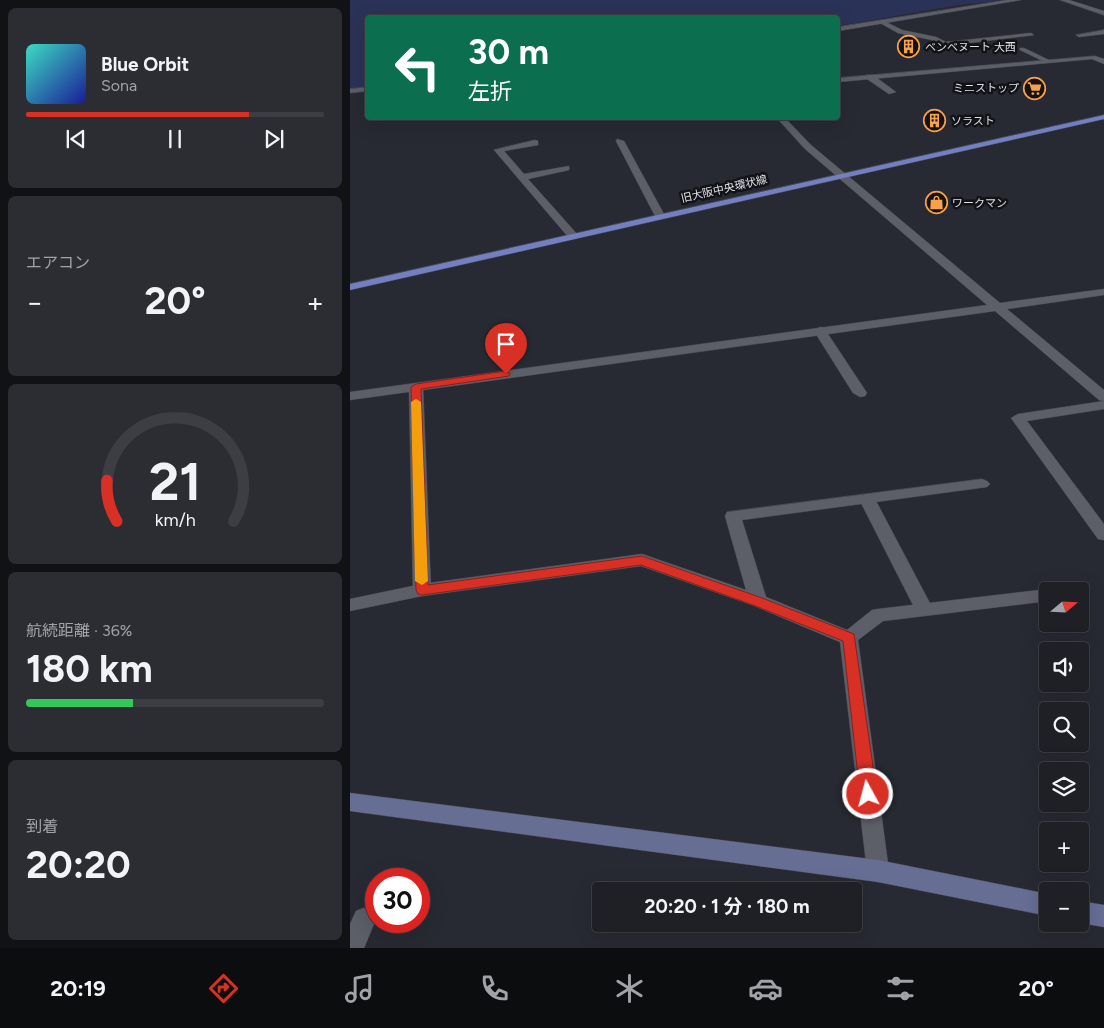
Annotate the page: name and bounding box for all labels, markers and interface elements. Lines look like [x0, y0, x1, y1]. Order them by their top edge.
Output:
text: 30 m [468, 31, 549, 73]
icon: left [385, 35, 450, 100]
building icon: ベンベヌート 大西 [897, 35, 921, 59]
place label: ベンベヌート 大西 [925, 41, 1016, 54]
text: Blue Orbit [101, 53, 189, 76]
text: Sona [101, 76, 137, 95]
supermarket icon: ミニストップ [1023, 76, 1047, 100]
text: 左折 [468, 78, 512, 105]
place label: ミニストップ [953, 82, 1019, 95]
building icon: ソラスト [923, 109, 947, 133]
place label: ソラスト [951, 115, 995, 128]
icon: previous [62, 125, 90, 153]
icon: pause [161, 125, 189, 153]
icon: next [260, 125, 288, 153]
street label: 旧大阪中央環状線 [680, 173, 768, 205]
shop icon: ワークマン [924, 191, 948, 215]
place label: ワークマン [952, 197, 1007, 210]
text: エアコン [26, 253, 90, 272]
text: 20° [145, 278, 206, 324]
text: − [26, 285, 43, 319]
text: + [307, 285, 324, 319]
pin [485, 323, 527, 374]
icon: arrive [492, 330, 520, 358]
text: 21 [149, 451, 201, 513]
text: km/h [155, 509, 195, 530]
north arrow [1039, 582, 1089, 632]
map controls [1039, 582, 1089, 932]
text: 航続距離 · 36% [26, 621, 132, 640]
button: sound [1039, 642, 1089, 692]
text: 180 km [26, 646, 153, 692]
button: search [1039, 702, 1089, 752]
button: layers [1039, 762, 1089, 812]
position arrow [841, 767, 893, 819]
text: 到着 [26, 817, 58, 836]
button: + [1039, 822, 1089, 872]
text: 20:20 [26, 842, 131, 888]
speed limit sign: 30 [365, 868, 430, 933]
button: − [1039, 882, 1089, 932]
text: 20:20 · 1 分 · 180 m [645, 895, 809, 918]
icon: directions [206, 971, 241, 1006]
icon: music [342, 971, 377, 1006]
icon: phone [477, 971, 512, 1006]
icon: climate [612, 971, 647, 1006]
icon: car [748, 971, 783, 1006]
icon: filters [883, 971, 918, 1006]
text: 20:19 [50, 975, 106, 1002]
text: 20° [1018, 975, 1054, 1002]

